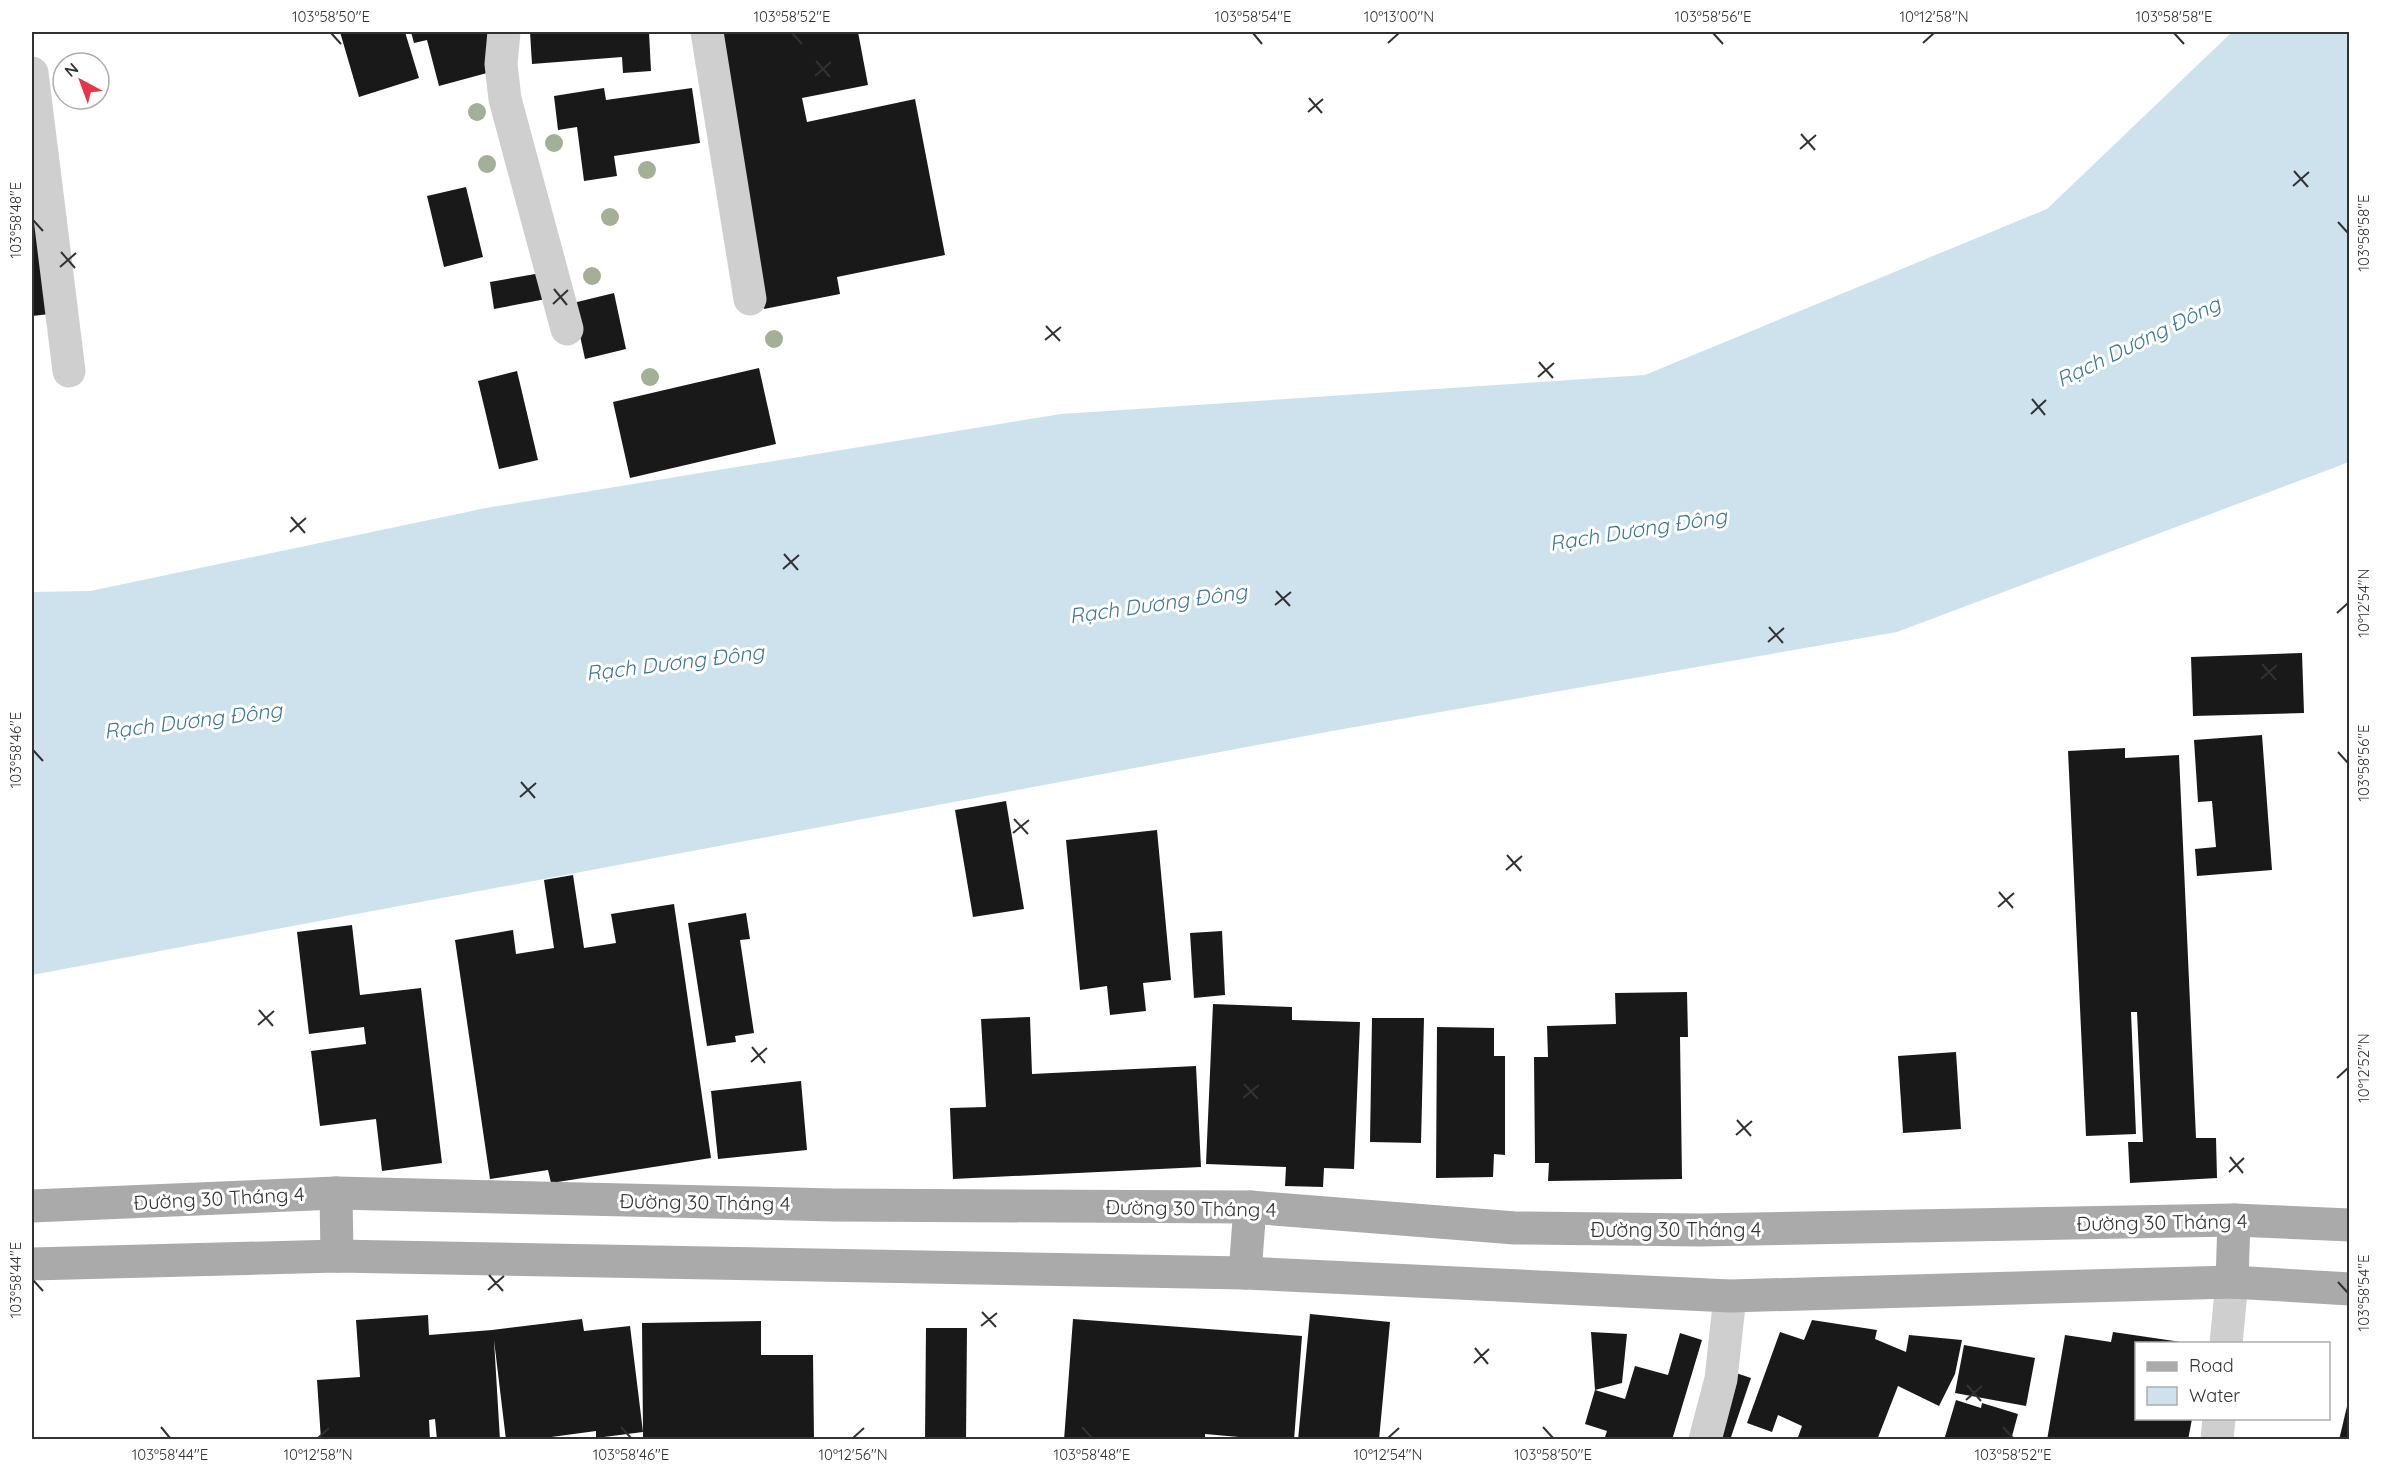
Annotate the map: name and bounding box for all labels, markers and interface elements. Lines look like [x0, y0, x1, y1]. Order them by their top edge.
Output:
text: 103°58'50"E [292, 7, 370, 26]
text: 103°58'52"E [753, 7, 831, 26]
text: 103°58'54"E [1215, 7, 1291, 26]
text: 10°13'00"N [1364, 7, 1434, 26]
text: 103°58'56"E [1675, 7, 1752, 26]
text: 10°12'58"N [1899, 7, 1969, 26]
text: 103°58'58"E [2135, 7, 2213, 26]
north arrow [51, 51, 111, 111]
text: N [60, 58, 82, 81]
text: 103°58'48"E [6, 182, 25, 258]
text: 103°58'58"E [2354, 194, 2373, 272]
water label: Rạch Dương Đông [2052, 289, 2226, 392]
water label: Rạch Dương Đông [1547, 502, 1730, 556]
text: 10°12'54"N [2354, 569, 2373, 637]
water label: Rạch Dương Đông [1067, 577, 1250, 628]
water label: Rạch Dương Đông [585, 638, 767, 686]
water label: Rạch Dương Đông [103, 696, 285, 744]
text: 103°58'46"E [6, 712, 25, 788]
text: 103°58'56"E [2354, 725, 2373, 802]
text: 10°12'52"N [2354, 1033, 2373, 1103]
street label: Đường 30 Tháng 4 [133, 1181, 305, 1215]
street label: Đường 30 Tháng 4 [619, 1188, 791, 1216]
street label: Đường 30 Tháng 4 [1105, 1194, 1277, 1222]
street label: Đường 30 Tháng 4 [2076, 1208, 2248, 1236]
street label: Đường 30 Tháng 4 [1591, 1217, 1761, 1242]
text: 103°58'44"E [6, 1242, 25, 1318]
text: 103°58'54"E [2354, 1255, 2373, 1331]
legend [2135, 1342, 2330, 1420]
text: Road [2189, 1354, 2234, 1377]
text: Water [2189, 1384, 2240, 1407]
text: 103°58'44"E [132, 1445, 208, 1464]
text: 10°12'58"N [283, 1445, 353, 1464]
text: 103°58'46"E [593, 1445, 669, 1464]
text: 10°12'56"N [818, 1445, 888, 1464]
text: 103°58'48"E [1054, 1445, 1130, 1464]
text: 10°12'54"N [1354, 1445, 1422, 1464]
text: 103°58'50"E [1514, 1445, 1592, 1464]
text: 103°58'52"E [1974, 1445, 2052, 1464]

